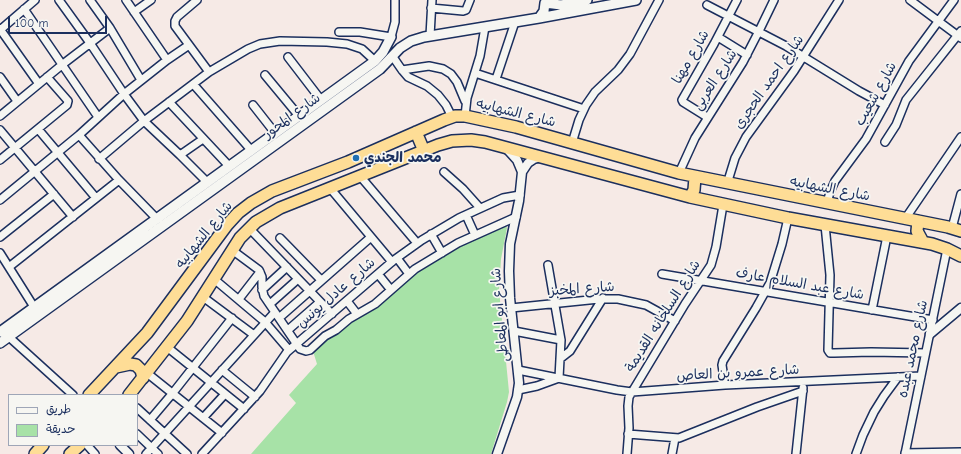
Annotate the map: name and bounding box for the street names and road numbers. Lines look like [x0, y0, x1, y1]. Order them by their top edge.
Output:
street label: شارع مهنا [669, 27, 713, 87]
street label: شارع احمد الحجرى [730, 32, 808, 132]
street label: شارع العربى [689, 46, 741, 114]
street label: شارع شعيب [852, 59, 900, 129]
street label: شارع المحور [260, 90, 324, 142]
street label: شارع الشهابيه [474, 95, 558, 131]
street label: شارع الشهابيه [788, 173, 872, 205]
street label: شارع الشهابيه [172, 198, 236, 272]
street label: شارع عادل يونس [293, 254, 379, 332]
street label: شارع السلخانه القديمة [622, 257, 704, 375]
street label: شارع عبد السلام عارف [735, 264, 865, 304]
street label: شارع ابو المعاطى [488, 267, 512, 363]
street label: شارع المخبز [549, 278, 615, 300]
street label: شارع محمد عبده [894, 299, 932, 399]
street label: شارع عمرو بن العاص [676, 361, 800, 385]

